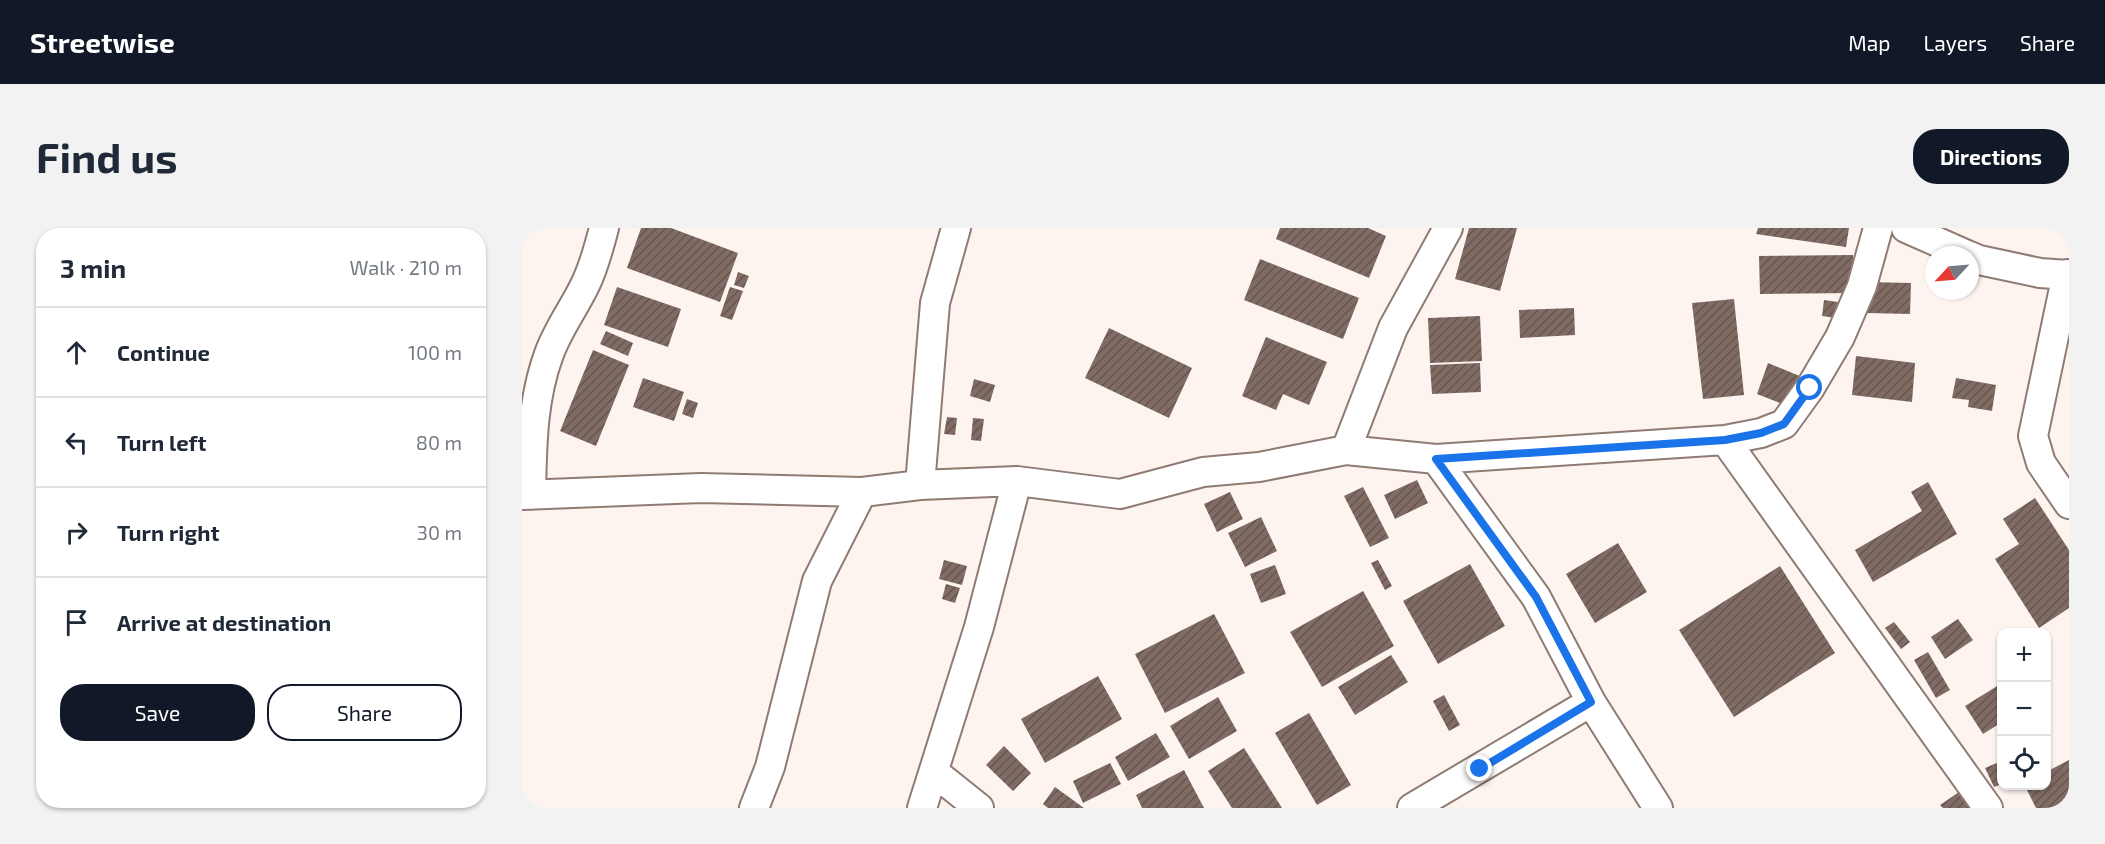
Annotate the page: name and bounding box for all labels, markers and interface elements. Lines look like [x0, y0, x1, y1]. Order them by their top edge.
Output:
text: Streetwise [30, 25, 175, 59]
text: Map [1848, 30, 1890, 55]
text: Layers [1923, 30, 1987, 55]
text: Share [2020, 30, 2075, 55]
button: Directions [1913, 129, 2069, 184]
text: Find us [36, 131, 178, 181]
north arrow [1925, 246, 1979, 300]
text: 3 min [60, 252, 126, 283]
text: Walk · 210 m [350, 255, 462, 279]
icon: ahead [60, 336, 93, 369]
text: Continue [117, 339, 210, 365]
text: 100 m [408, 340, 462, 364]
route start [1796, 374, 1822, 400]
icon: left [60, 426, 93, 459]
text: Turn left [117, 429, 206, 455]
text: 80 m [416, 430, 462, 454]
icon: right [60, 516, 93, 549]
text: Turn right [117, 519, 219, 545]
text: 30 m [417, 520, 462, 544]
icon: arrive [60, 606, 93, 639]
text: Arrive at destination [117, 609, 331, 635]
map controls [1997, 628, 2051, 790]
button: + [1997, 628, 2051, 682]
button: − [1997, 682, 2051, 736]
button: Save [60, 684, 255, 741]
button: Share [267, 684, 462, 741]
button: locate [1997, 736, 2051, 790]
route end [1466, 755, 1492, 781]

